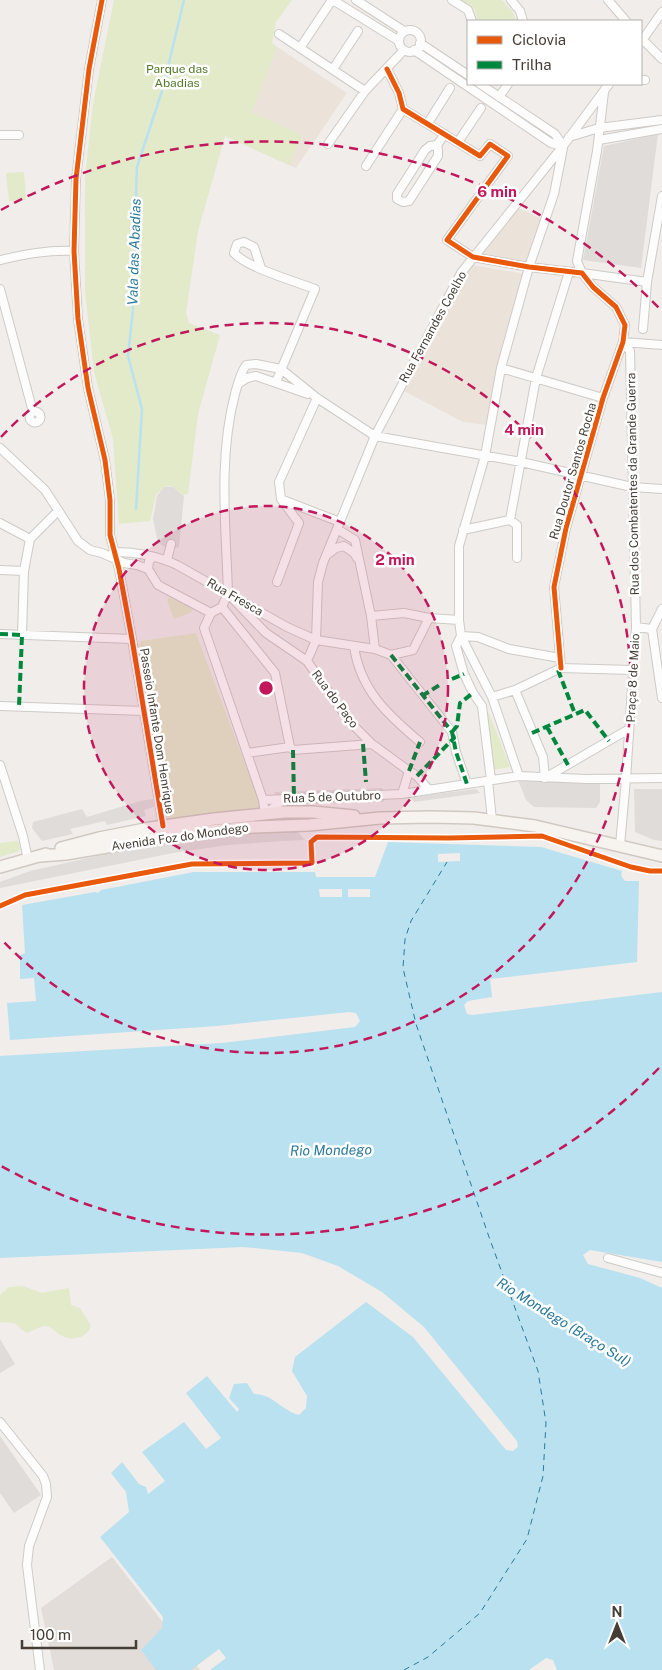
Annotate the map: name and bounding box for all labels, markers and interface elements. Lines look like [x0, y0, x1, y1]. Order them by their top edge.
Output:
legend [467, 20, 642, 85]
text: Ciclovia [512, 31, 566, 48]
text: Trilha [512, 56, 551, 73]
park label: Parque das Abadias [146, 62, 208, 90]
text: 6 min [477, 183, 517, 200]
water label: Vala das Abadias [124, 198, 144, 306]
street label: Rua Fernandes Coelho [396, 269, 470, 385]
street label: Rua dos Combatentes da Grande Guerra [624, 372, 642, 596]
street label: Rua Doutor Santos Rocha [547, 401, 599, 541]
text: 4 min [504, 421, 544, 438]
text: 2 min [375, 551, 415, 568]
street label: Rua Fresca [205, 575, 265, 619]
street label: Praça 8 de Maio [624, 633, 642, 723]
street label: Passeio Infante Dom Henrique [137, 647, 177, 815]
street label: Rua do Paço [309, 667, 361, 731]
centre of rings [257, 679, 275, 697]
street label: Rua 5 de Outubro [283, 788, 381, 806]
street label: Avenida Foz do Mondego [111, 820, 250, 854]
water label: Rio Mondego [290, 1141, 373, 1159]
water label: Rio Mondego (Braço Sul) [494, 1274, 634, 1370]
north arrow [592, 1600, 642, 1650]
text: N [612, 1604, 622, 1620]
scale bar [22, 1618, 136, 1650]
text: 100 m [30, 1626, 71, 1643]

